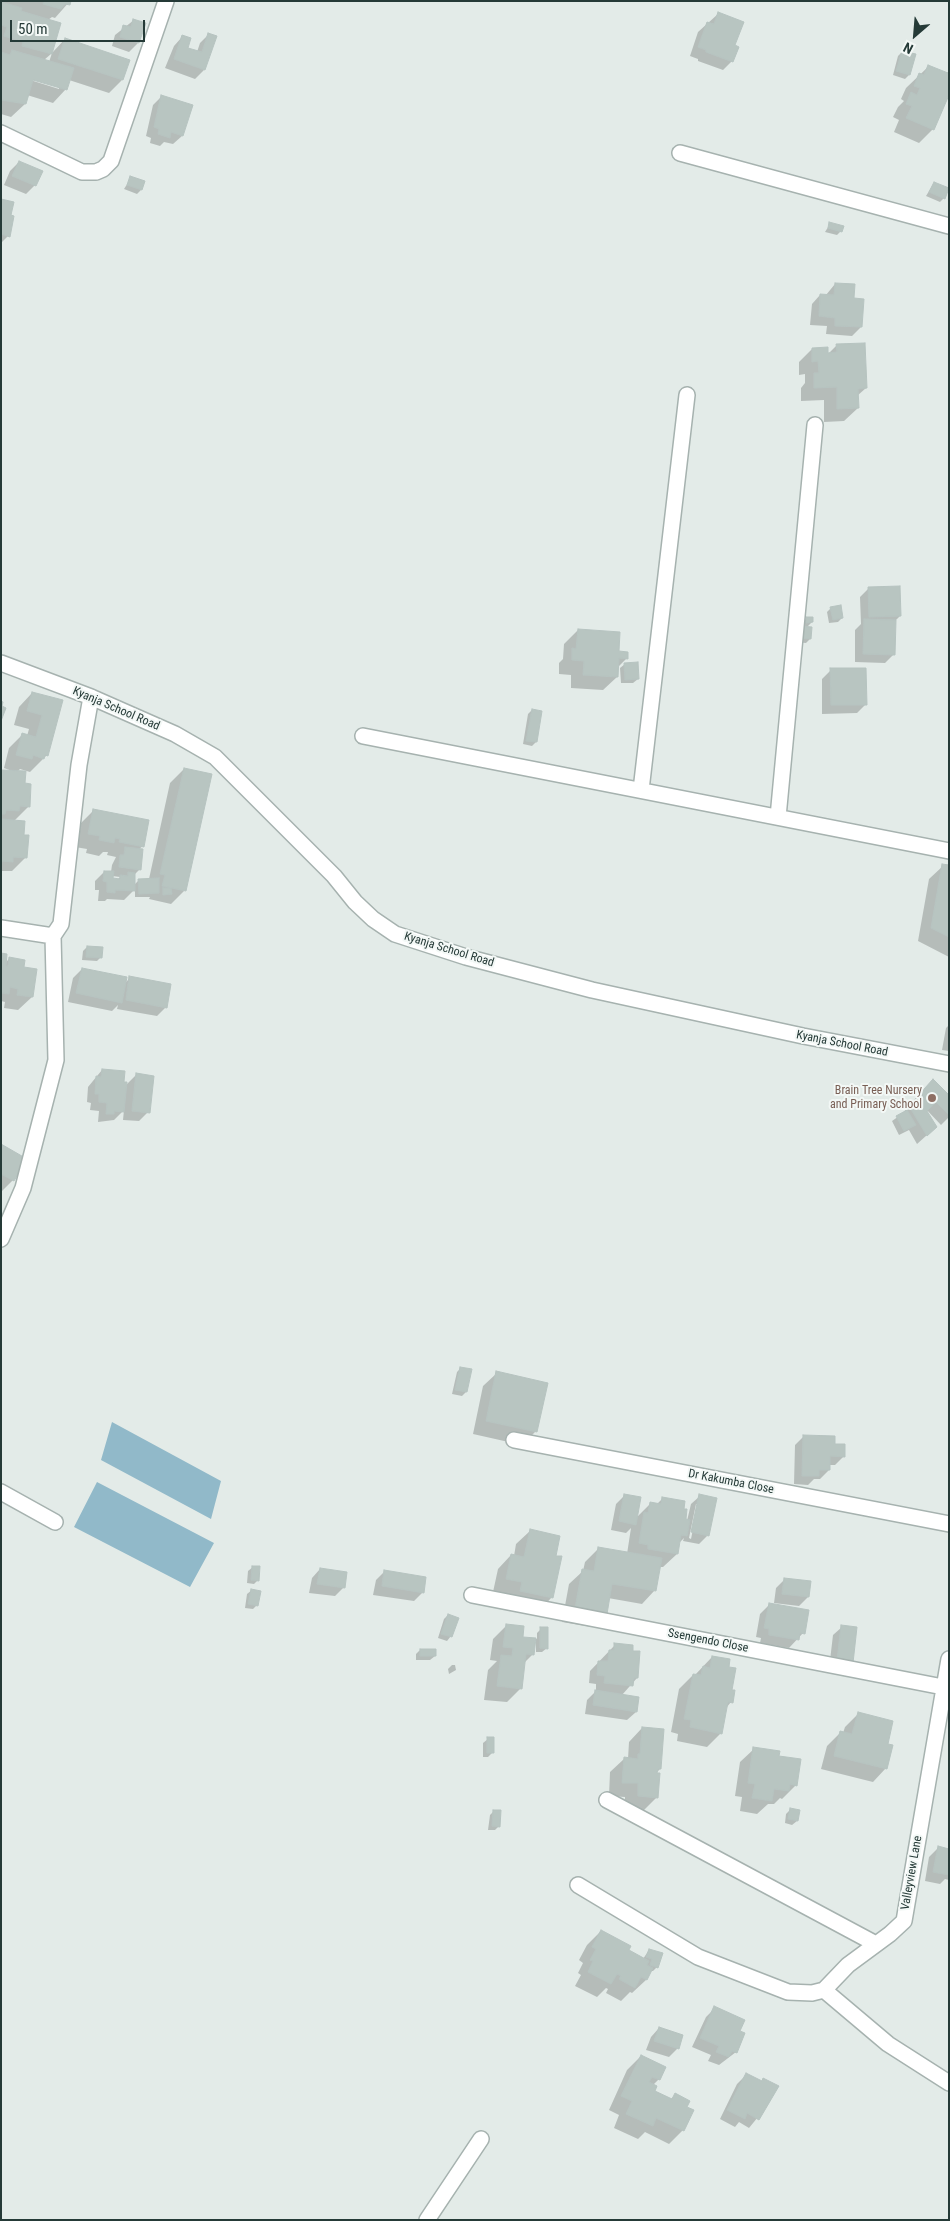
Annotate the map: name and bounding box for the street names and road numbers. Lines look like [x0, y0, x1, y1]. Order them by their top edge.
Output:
street label: Kyanja School Road [70, 684, 162, 734]
street label: Kyanja School Road [402, 929, 496, 971]
street label: Kyanja School Road [795, 1028, 889, 1060]
street label: Dr Kakumba Close [687, 1467, 775, 1497]
street label: Ssengendo Close [666, 1626, 750, 1656]
street label: Valleyview Lane [898, 1835, 926, 1911]

